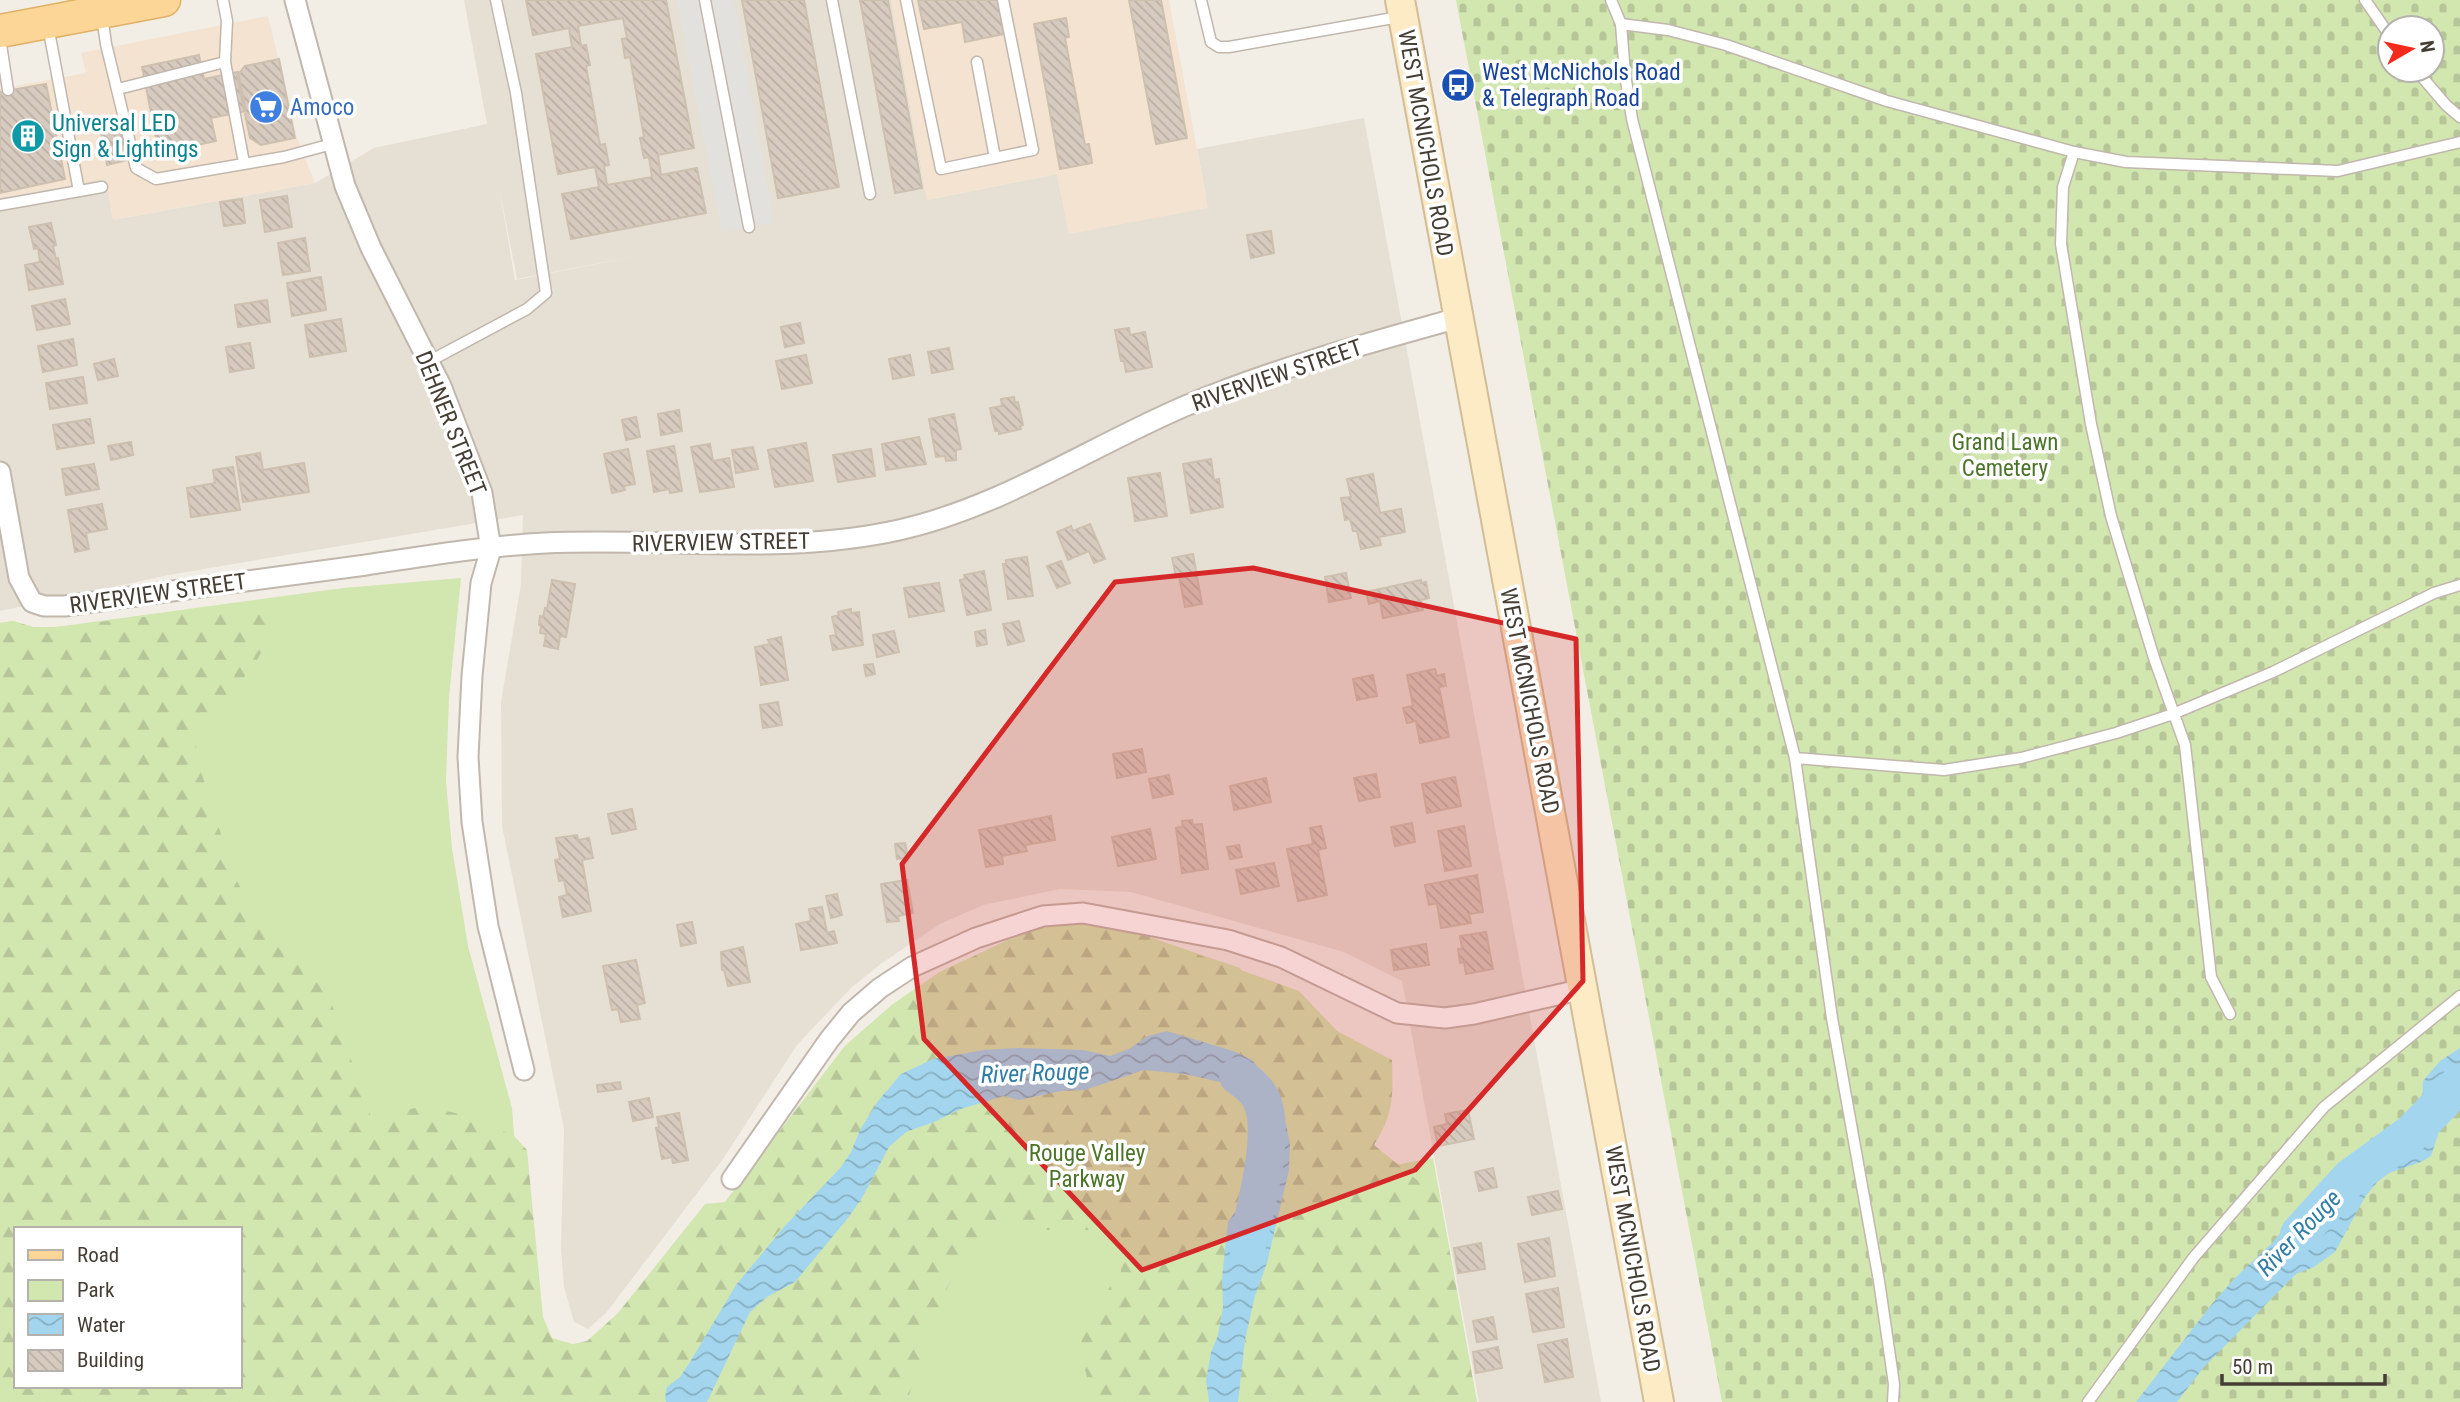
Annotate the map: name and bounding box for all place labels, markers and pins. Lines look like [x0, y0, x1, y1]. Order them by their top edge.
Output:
place label: West McNichols Road & Telegraph Road [1482, 59, 1681, 112]
bus stop icon: West McNichols Road & Telegraph Road [1439, 66, 1477, 104]
supermarket icon: Amoco [247, 88, 285, 126]
place label: Amoco [290, 94, 354, 121]
place label: Universal LED Sign & Lightings [52, 110, 198, 163]
building icon: Universal LED Sign & Lightings [9, 117, 47, 155]

